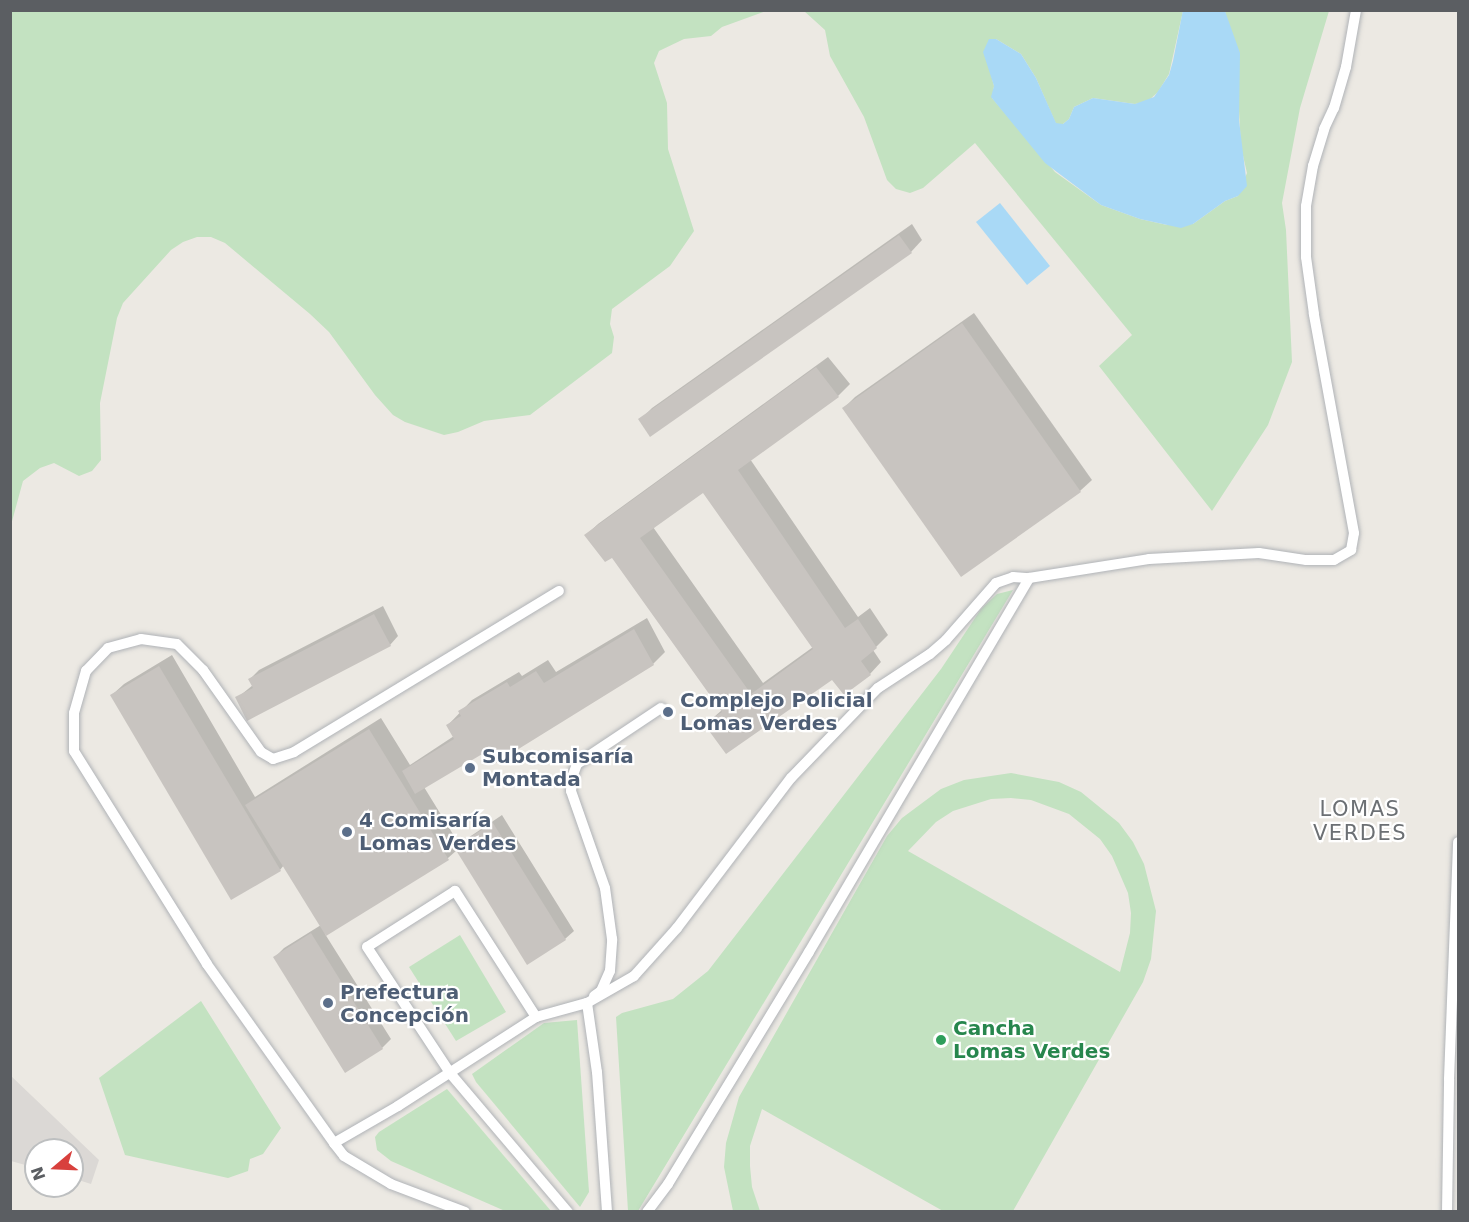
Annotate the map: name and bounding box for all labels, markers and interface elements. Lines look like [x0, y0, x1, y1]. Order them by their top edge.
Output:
place label: Complejo Policial Lomas Verdes [680, 688, 873, 735]
marker: Complejo Policial Lomas Verdes [661, 705, 675, 719]
place label: Subcomisaría Montada [482, 744, 634, 791]
marker: Subcomisaría Montada [463, 761, 477, 775]
district label: LOMAS VERDES [1313, 796, 1407, 846]
place label: 4 Comisaría Lomas Verdes [359, 808, 516, 855]
marker: 4 Comisaría Lomas Verdes [340, 825, 354, 839]
place label: Prefectura Concepción [340, 980, 469, 1027]
marker: Prefectura Concepción [321, 996, 335, 1010]
place label: Cancha Lomas Verdes [953, 1016, 1110, 1063]
marker: Cancha Lomas Verdes [934, 1033, 948, 1047]
north arrow [24, 1138, 84, 1198]
text: N [27, 1164, 50, 1183]

